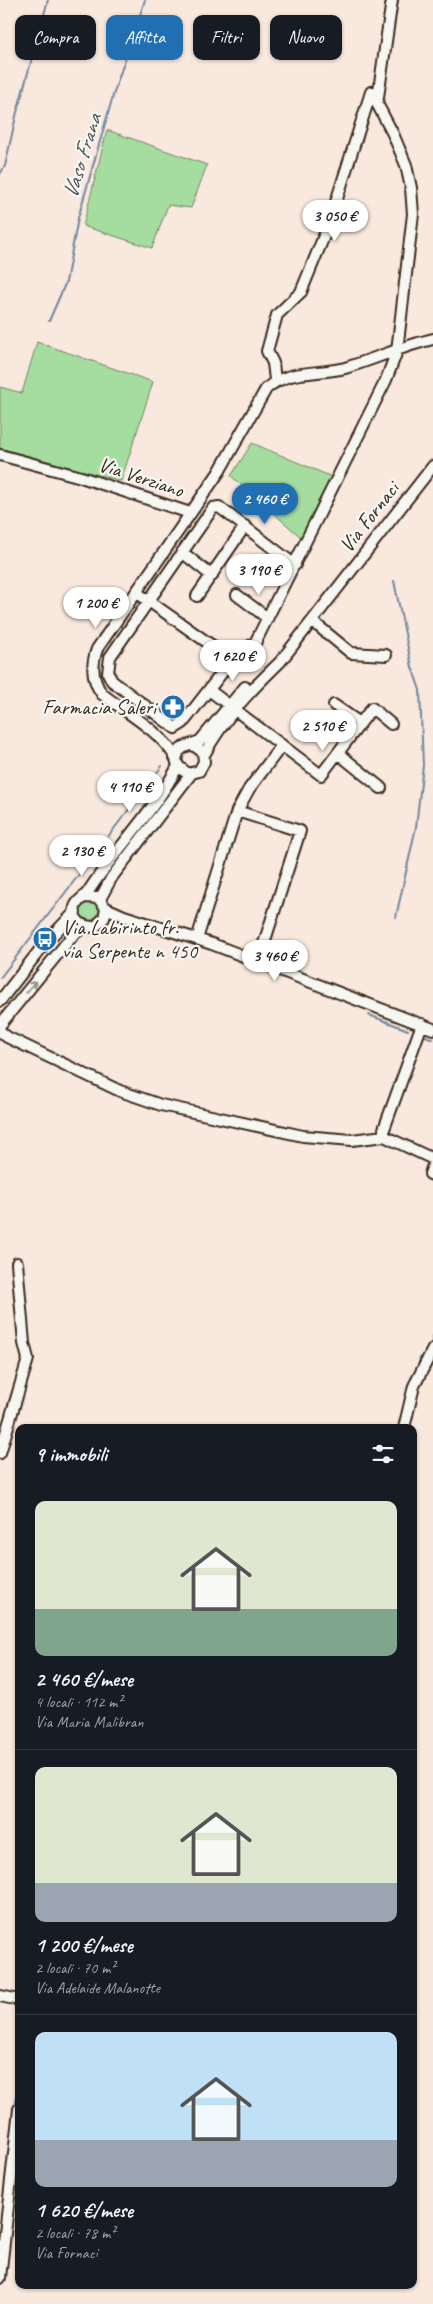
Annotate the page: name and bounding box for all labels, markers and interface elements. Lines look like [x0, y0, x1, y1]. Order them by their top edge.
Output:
chip: Compra [15, 15, 96, 60]
chip: Affitta [106, 15, 183, 60]
chip: Filtri [193, 15, 260, 60]
chip: Nuovo [270, 15, 342, 60]
water label: Vaso Frana [56, 109, 109, 202]
pin: 3 050 € [289, 200, 381, 242]
text: 3 050 € [313, 206, 357, 226]
street label: Via Verziano [95, 451, 188, 503]
street label: Via Fornaci [333, 474, 406, 557]
pin: 2 460 € [219, 482, 311, 525]
text: 2 460 € [243, 489, 287, 509]
pin: 3 190 € [213, 554, 305, 596]
text: 3 190 € [237, 560, 281, 580]
pin: 1 200 € [50, 586, 142, 629]
text: 1 200 € [74, 593, 118, 613]
pin: 1 620 € [187, 640, 279, 682]
text: 1 620 € [211, 646, 255, 666]
place label: Farmacia Saleri [43, 694, 159, 720]
pharmacy icon: Farmacia Saleri [160, 694, 186, 720]
pin: 2 510 € [277, 710, 369, 752]
text: 2 510 € [301, 716, 345, 736]
pin: 4 110 € [84, 770, 176, 813]
text: 4 110 € [108, 777, 152, 797]
pin: 2 130 € [36, 834, 128, 877]
text: 2 130 € [60, 841, 104, 861]
place label: Via Labirinto fr. via Serpente n 450 [62, 914, 199, 964]
bus stop icon: Via Labirinto fr. via Serpente n 450 [32, 926, 58, 952]
pin: 3 460 € [229, 940, 321, 982]
text: 3 460 € [253, 946, 297, 966]
one-way arrow [25, 981, 36, 994]
icon: filters [369, 1440, 397, 1468]
text: 9 immobili [35, 1441, 107, 1467]
icon: home [171, 1534, 261, 1624]
text: 2 460 €/mese [35, 1666, 133, 1692]
text: 4 locali · 112 m² [35, 1692, 122, 1712]
text: Via Maria Malibran [35, 1712, 143, 1732]
icon: home [171, 1799, 261, 1889]
text: 1 200 €/mese [35, 1932, 133, 1958]
text: 2 locali · 70 m² [35, 1958, 115, 1978]
text: Via Adelaide Malanotte [35, 1978, 160, 1998]
icon: home [171, 2064, 261, 2154]
text: 1 620 €/mese [35, 2197, 133, 2223]
text: 2 locali · 78 m² [35, 2223, 115, 2243]
text: Via Fornaci [35, 2243, 98, 2263]

